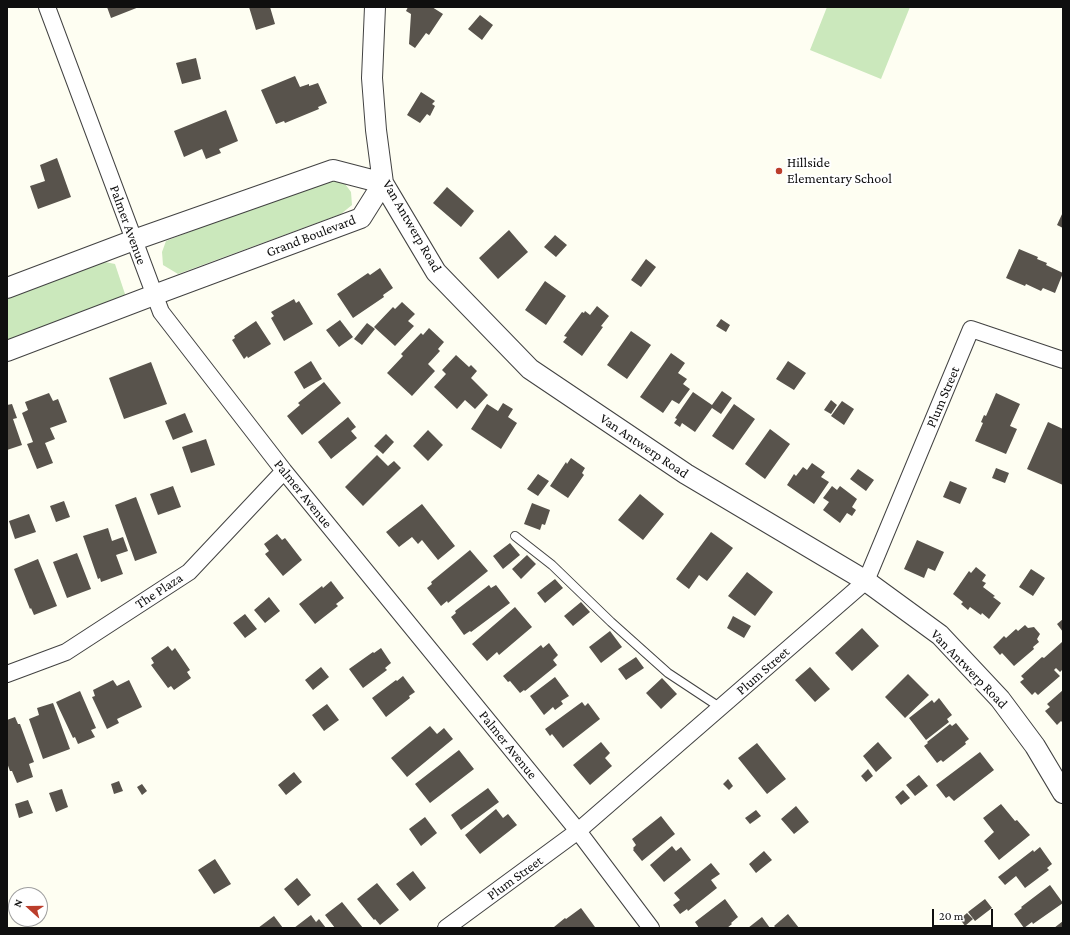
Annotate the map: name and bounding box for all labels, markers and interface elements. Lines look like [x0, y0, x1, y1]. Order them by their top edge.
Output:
place label: Hillside Elementary School [787, 155, 892, 188]
marker: Hillside Elementary School [774, 166, 784, 176]
street label: Van Antwerp Road [379, 177, 445, 275]
street label: Palmer Avenue [106, 183, 150, 267]
street label: Grand Boulevard [264, 211, 358, 261]
street label: Plum Street [923, 364, 963, 430]
street label: Van Antwerp Road [596, 410, 692, 482]
street label: Palmer Avenue [270, 456, 336, 532]
street label: The Plaza [132, 569, 186, 613]
street label: Van Antwerp Road [927, 626, 1011, 712]
street label: Plum Street [733, 643, 793, 699]
street label: Palmer Avenue [475, 707, 541, 783]
street label: Plum Street [484, 852, 546, 904]
north arrow [8, 887, 48, 927]
text: N [11, 897, 25, 909]
scale bar [934, 901, 995, 927]
text: 20 m [939, 909, 963, 923]

